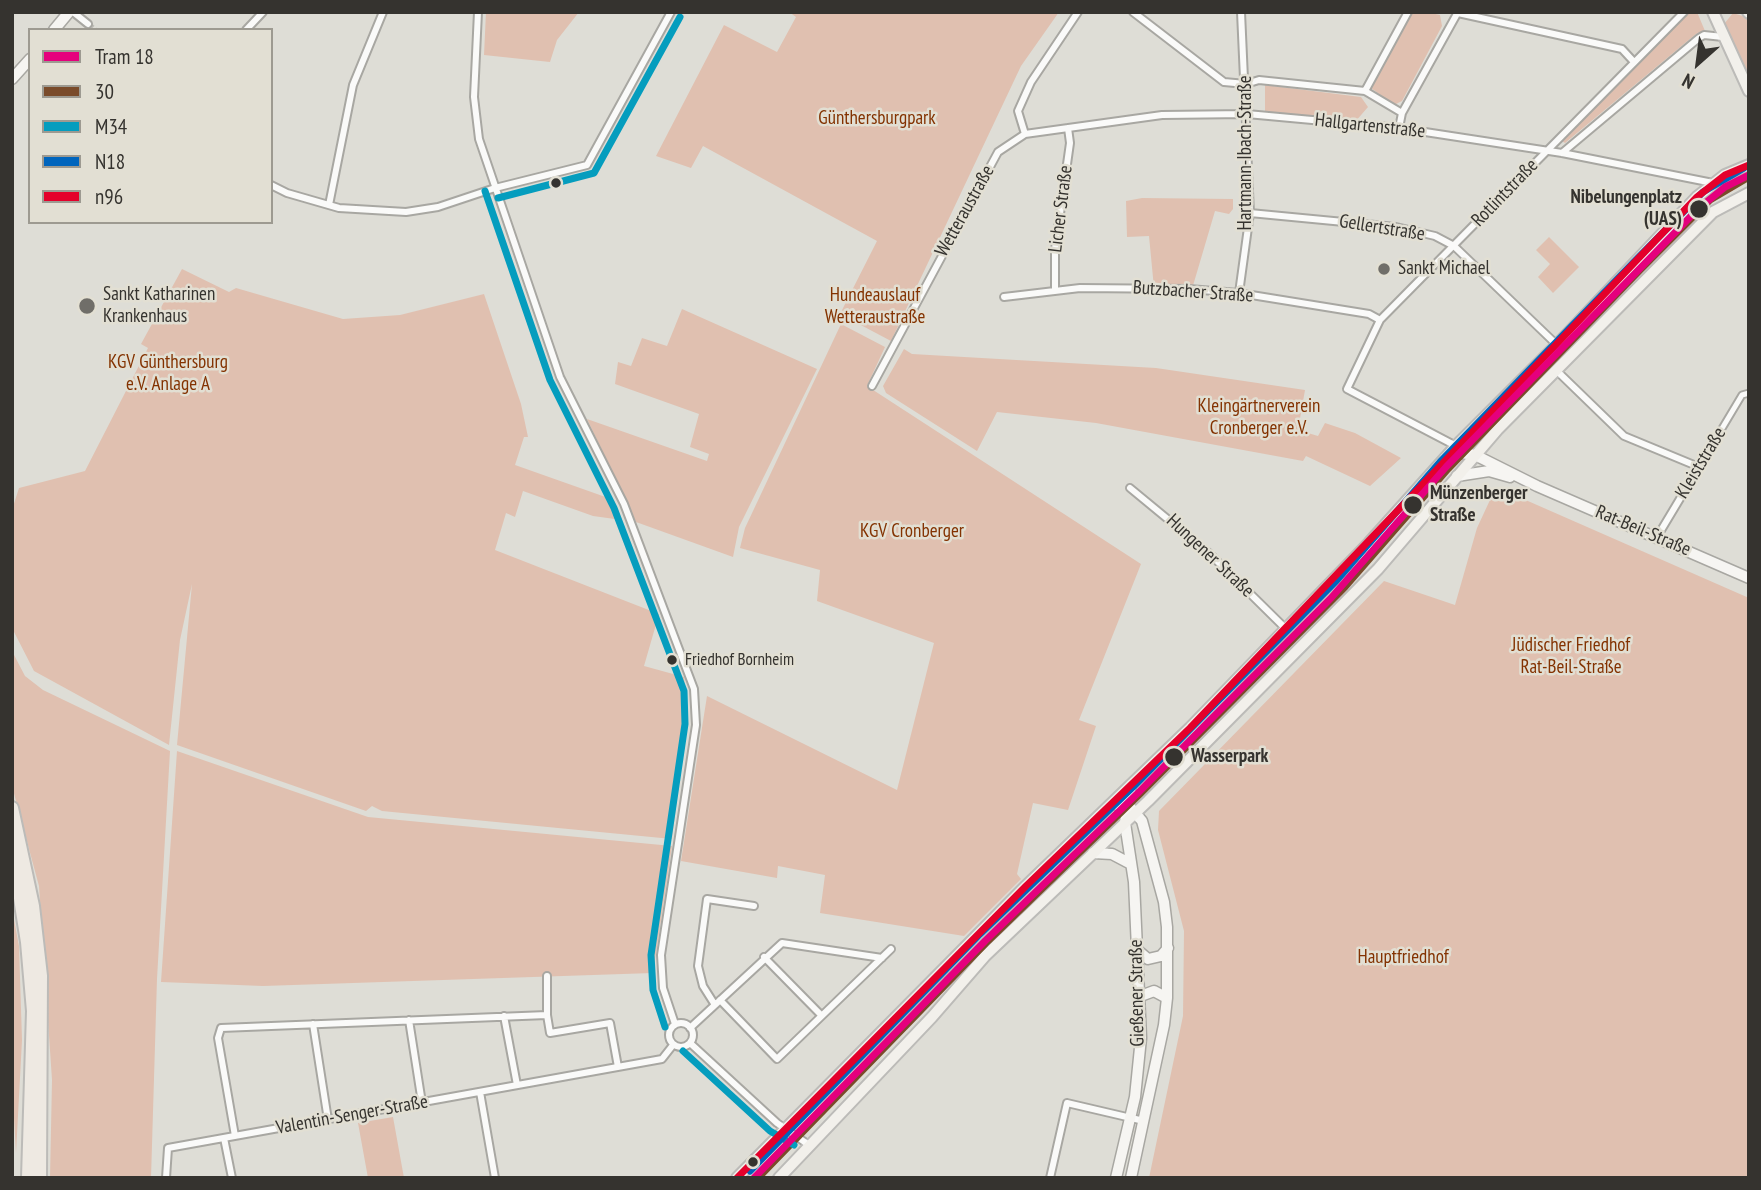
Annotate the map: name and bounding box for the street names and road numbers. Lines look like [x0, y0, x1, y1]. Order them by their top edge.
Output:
street label: Hartmann-Ibach-Straße [1235, 75, 1257, 231]
street label: Hallgartenstraße [1314, 109, 1426, 143]
street label: Rotlintstraße [1467, 154, 1543, 232]
street label: Wetteraustraße [931, 161, 999, 261]
street label: Licher Straße [1044, 164, 1078, 254]
street label: Gellertstraße [1338, 210, 1426, 246]
street label: Butzbacher Straße [1132, 276, 1254, 308]
street label: Kleiststraße [1671, 423, 1731, 503]
street label: Rat-Beil-Straße [1592, 501, 1694, 561]
street label: Hungener Straße [1161, 510, 1259, 602]
street label: Gießener Straße [1125, 939, 1149, 1047]
street label: Valentin-Senger-Straße [274, 1090, 430, 1140]

